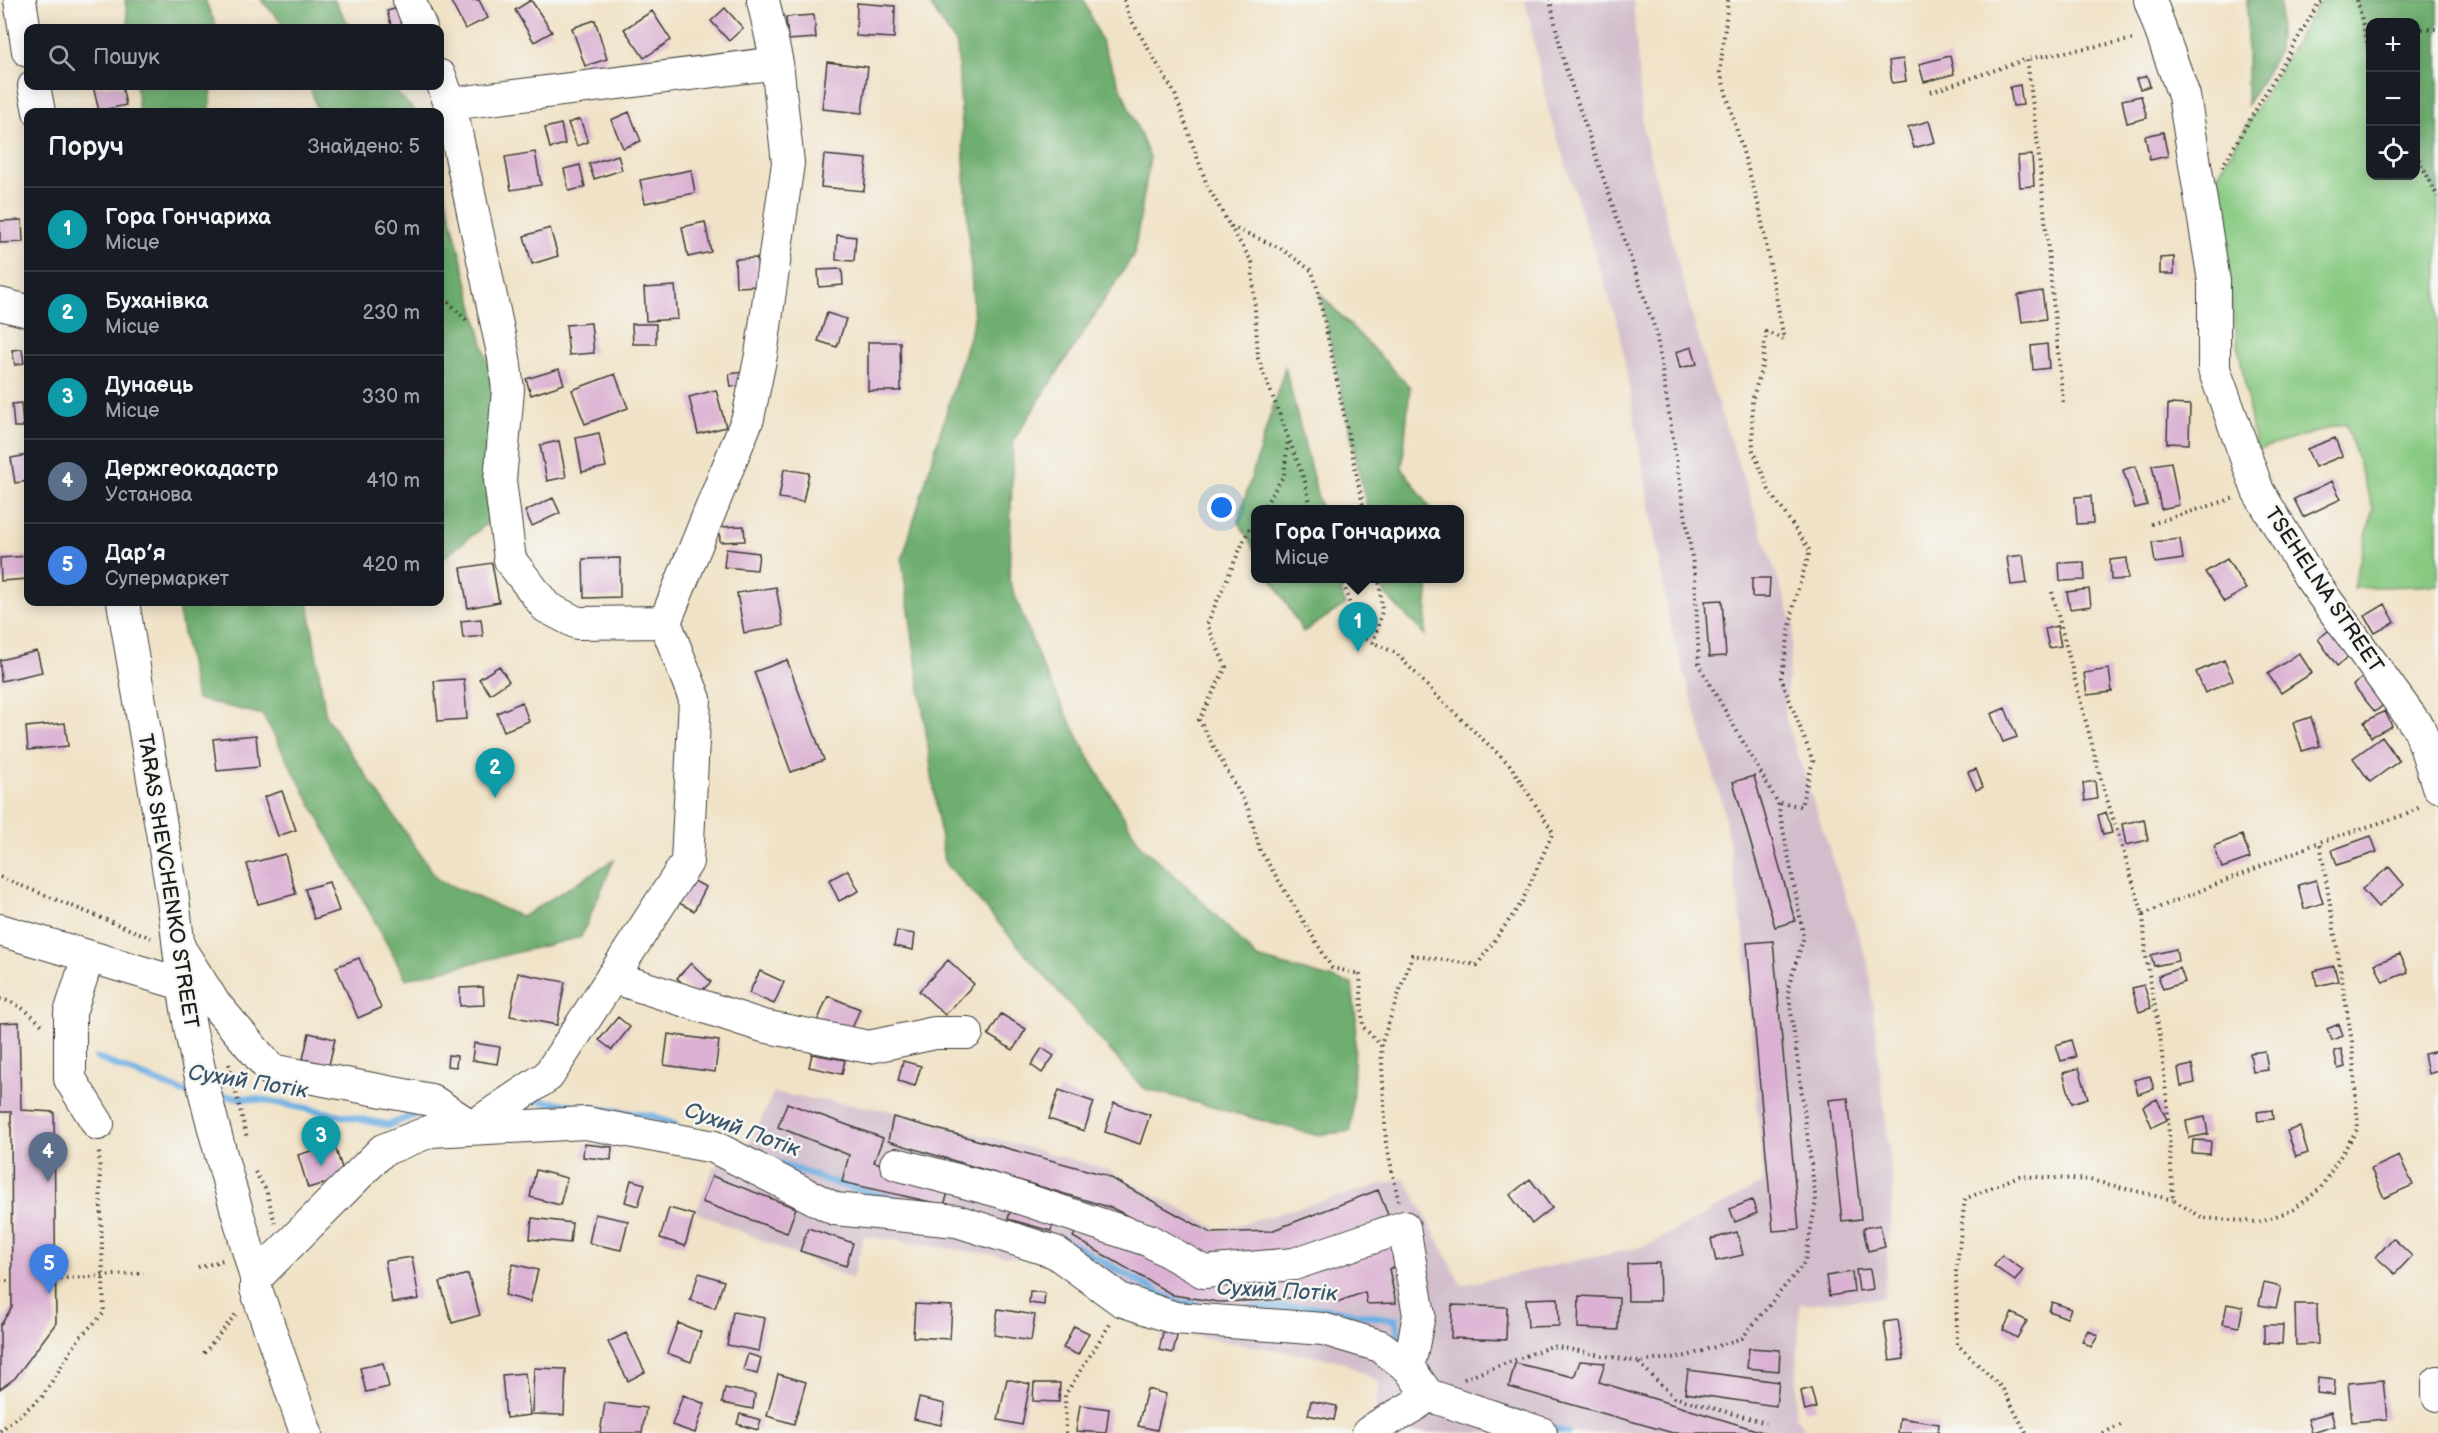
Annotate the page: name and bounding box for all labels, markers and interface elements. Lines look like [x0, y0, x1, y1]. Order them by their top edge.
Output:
map controls [2366, 18, 2420, 180]
button: + [2366, 18, 2420, 72]
search box [24, 24, 444, 90]
icon: search [45, 41, 78, 74]
text: Пошук [93, 44, 160, 71]
button: − [2366, 72, 2420, 126]
button: locate [2366, 126, 2420, 180]
text: Поруч [48, 132, 124, 163]
text: Знайдено: 5 [308, 135, 420, 159]
text: Гора Гончариха [105, 204, 271, 231]
text: 1 [63, 217, 72, 241]
text: 60 m [374, 217, 420, 241]
text: Місце [105, 231, 159, 255]
text: Буханівка [105, 288, 208, 315]
text: 2 [62, 301, 73, 325]
text: 230 m [363, 301, 420, 325]
text: Місце [105, 315, 159, 339]
text: Дунаець [105, 372, 193, 399]
text: 3 [62, 385, 73, 409]
text: 330 m [362, 385, 420, 409]
text: Місце [105, 399, 159, 423]
text: Держгеокадастр [105, 456, 278, 483]
text: 4 [62, 469, 73, 493]
text: 410 m [366, 469, 420, 493]
text: Установа [105, 483, 193, 507]
your location [1207, 493, 1236, 522]
street label: TSEHELNA STREET [2259, 502, 2389, 678]
popup [1251, 505, 1464, 583]
text: Гора Гончариха [1275, 519, 1440, 546]
text: Дар’я [105, 540, 166, 567]
text: Місце [1275, 546, 1329, 570]
text: 5 [62, 553, 73, 577]
text: 420 m [362, 553, 420, 577]
text: Супермаркет [105, 567, 229, 591]
pin: 1 [1338, 602, 1378, 652]
street label: TARAS SHEVCHENKO STREET [132, 732, 204, 1030]
pin: 2 [476, 748, 514, 798]
water label: Сухий Потік [186, 1059, 310, 1105]
water label: Сухий Потік [680, 1097, 804, 1163]
pin: 3 [302, 1116, 340, 1166]
pin: 4 [28, 1132, 68, 1182]
pin: 5 [29, 1244, 68, 1294]
water label: Сухий Потік [1216, 1274, 1338, 1308]

